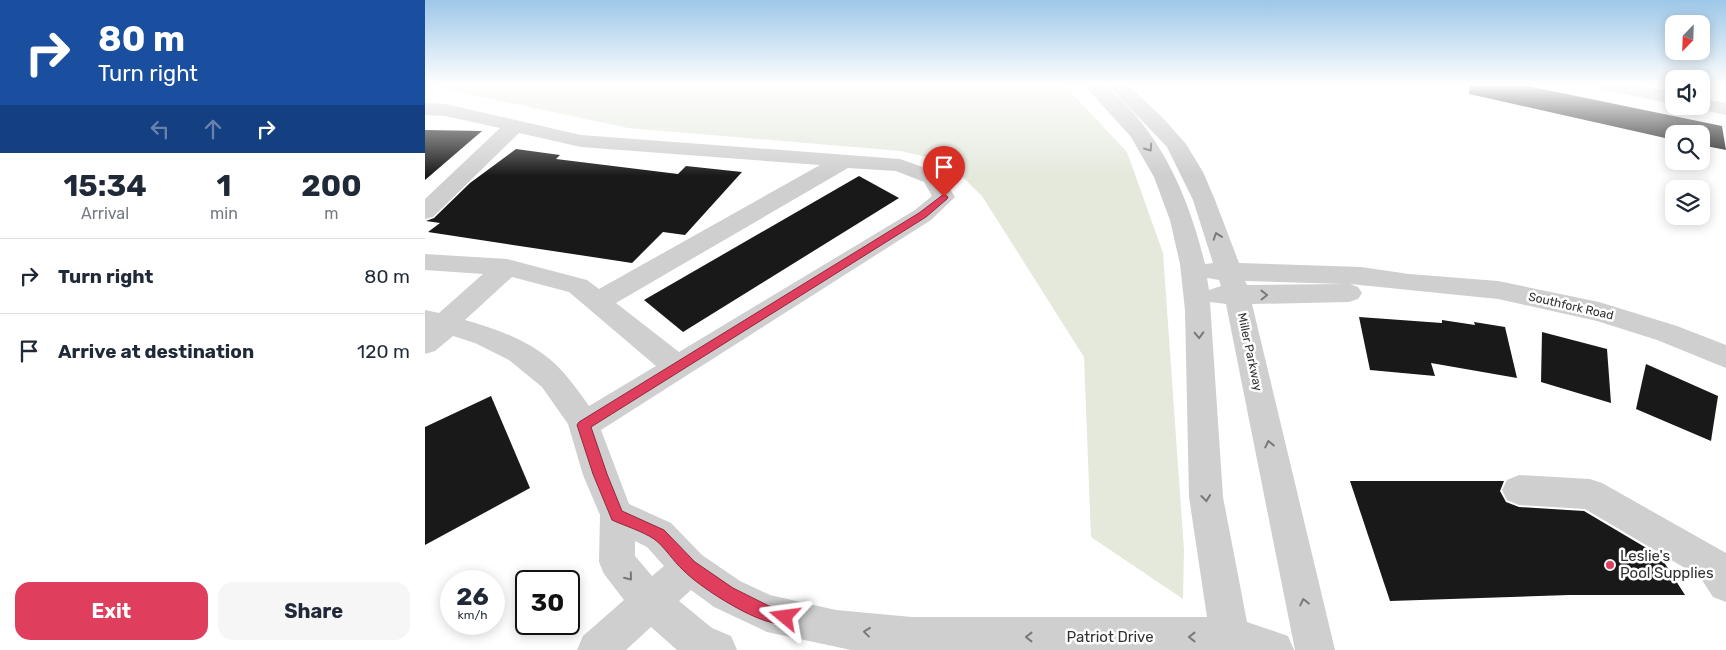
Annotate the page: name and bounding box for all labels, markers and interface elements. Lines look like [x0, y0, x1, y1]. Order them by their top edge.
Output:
north arrow [1665, 15, 1710, 60]
map controls [1665, 15, 1710, 225]
text: 80 m [98, 18, 185, 60]
icon: right [15, 20, 80, 85]
text: Turn right [98, 60, 198, 87]
button: sound [1665, 70, 1710, 115]
icon: left [146, 115, 174, 143]
icon: ahead [199, 115, 227, 143]
icon: right [252, 115, 280, 143]
button: search [1665, 125, 1710, 170]
one-way arrow [1143, 142, 1152, 151]
pin [923, 146, 965, 197]
icon: arrive [930, 153, 958, 181]
text: 15:34 [63, 168, 147, 204]
text: 1 [217, 168, 231, 204]
text: 200 [301, 168, 362, 204]
button: layers [1665, 180, 1710, 225]
text: Arrival [81, 204, 129, 223]
text: min [210, 204, 238, 223]
text: m [324, 204, 339, 223]
one-way arrow [1213, 232, 1223, 240]
icon: right [15, 262, 43, 290]
text: Turn right [58, 265, 153, 288]
text: 80 m [364, 265, 410, 288]
one-way arrow [1260, 289, 1268, 300]
street label: Southfork Road [1527, 289, 1615, 323]
street label: Miller Parkway [1235, 312, 1265, 393]
one-way arrow [1194, 332, 1204, 339]
icon: arrive [15, 337, 43, 365]
text: Arrive at destination [58, 340, 254, 363]
text: 120 m [357, 340, 410, 363]
one-way arrow [1265, 439, 1275, 448]
one-way arrow [1200, 494, 1211, 502]
place label: Leslie's Pool Supplies [1620, 547, 1714, 582]
marker: Leslie's Pool Supplies [1604, 559, 1616, 571]
speed limit sign: 30 [515, 570, 580, 635]
one-way arrow [624, 571, 632, 580]
button: Exit [15, 582, 208, 640]
button: Share [218, 582, 410, 640]
text: 26 [456, 582, 489, 611]
position arrow [758, 590, 810, 642]
one-way arrow [1299, 598, 1310, 607]
text: km/h [458, 608, 487, 622]
one-way arrow [863, 627, 871, 638]
street label: Patriot Drive [1066, 628, 1154, 646]
one-way arrow [1025, 632, 1033, 642]
one-way arrow [1188, 632, 1196, 642]

